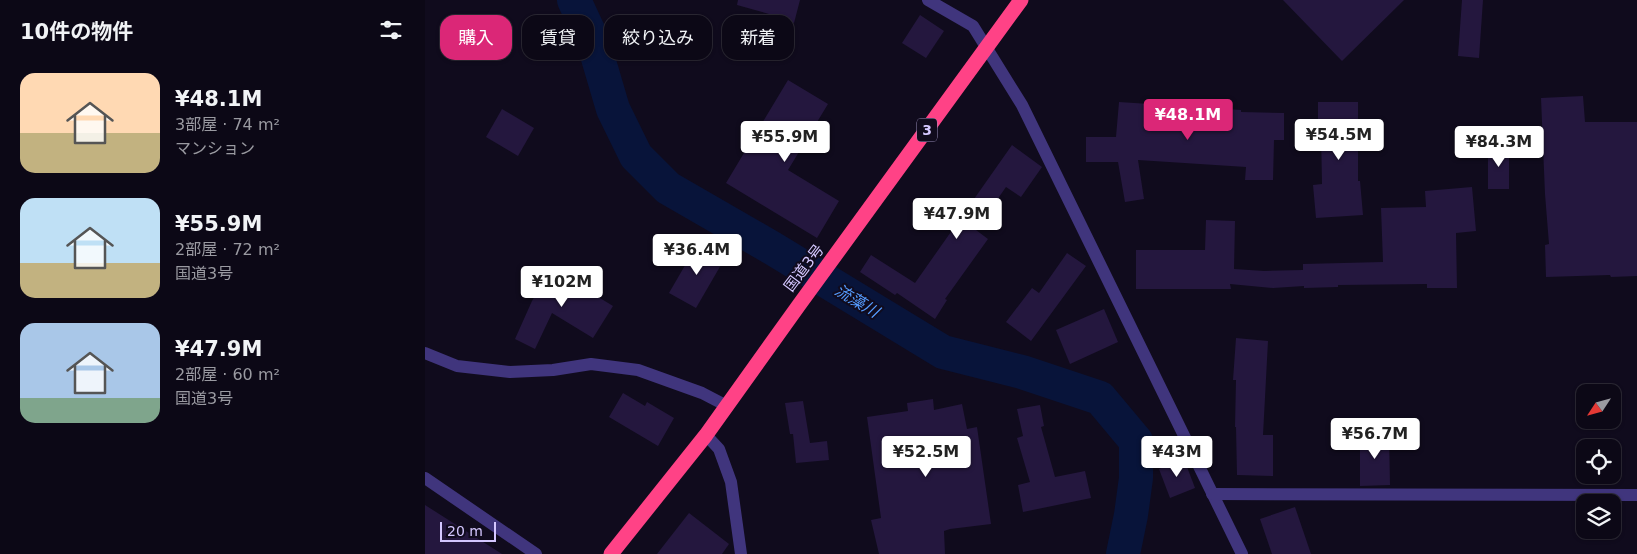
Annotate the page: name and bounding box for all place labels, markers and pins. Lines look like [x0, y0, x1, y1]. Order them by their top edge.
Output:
pin: ¥48.1M [1147, 98, 1229, 141]
pin: ¥54.5M [1298, 119, 1380, 161]
pin: ¥55.9M [744, 120, 826, 163]
pin: ¥84.3M [1458, 126, 1540, 168]
pin: ¥47.9M [916, 198, 998, 240]
pin: ¥36.4M [656, 234, 738, 276]
pin: ¥102M [527, 266, 597, 308]
pin: ¥56.7M [1334, 418, 1416, 460]
pin: ¥52.5M [885, 436, 967, 478]
pin: ¥43M [1147, 436, 1207, 478]

